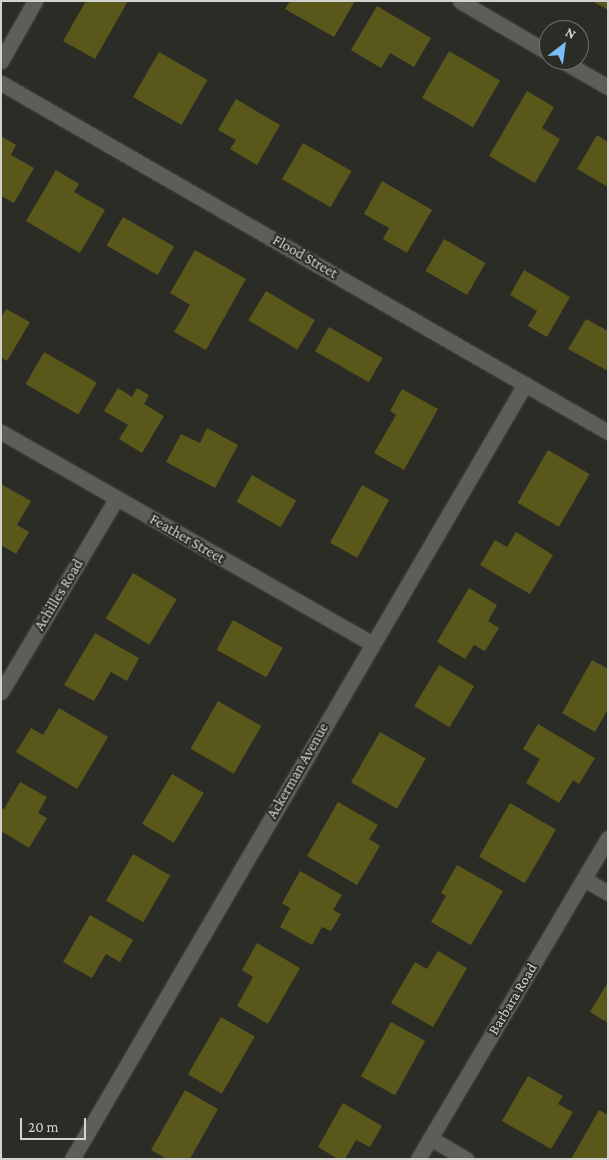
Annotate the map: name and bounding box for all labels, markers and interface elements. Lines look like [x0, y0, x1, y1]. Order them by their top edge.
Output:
north arrow [539, 20, 589, 70]
text: N [563, 24, 579, 42]
street label: Flood Street [269, 231, 341, 283]
street label: Feather Street [146, 510, 228, 568]
street label: Achilles Road [31, 556, 87, 634]
street label: Ackerman Avenue [263, 720, 333, 822]
street label: Barbara Road [485, 960, 541, 1038]
scale bar [22, 1108, 89, 1140]
text: 20 m [28, 1119, 59, 1135]

